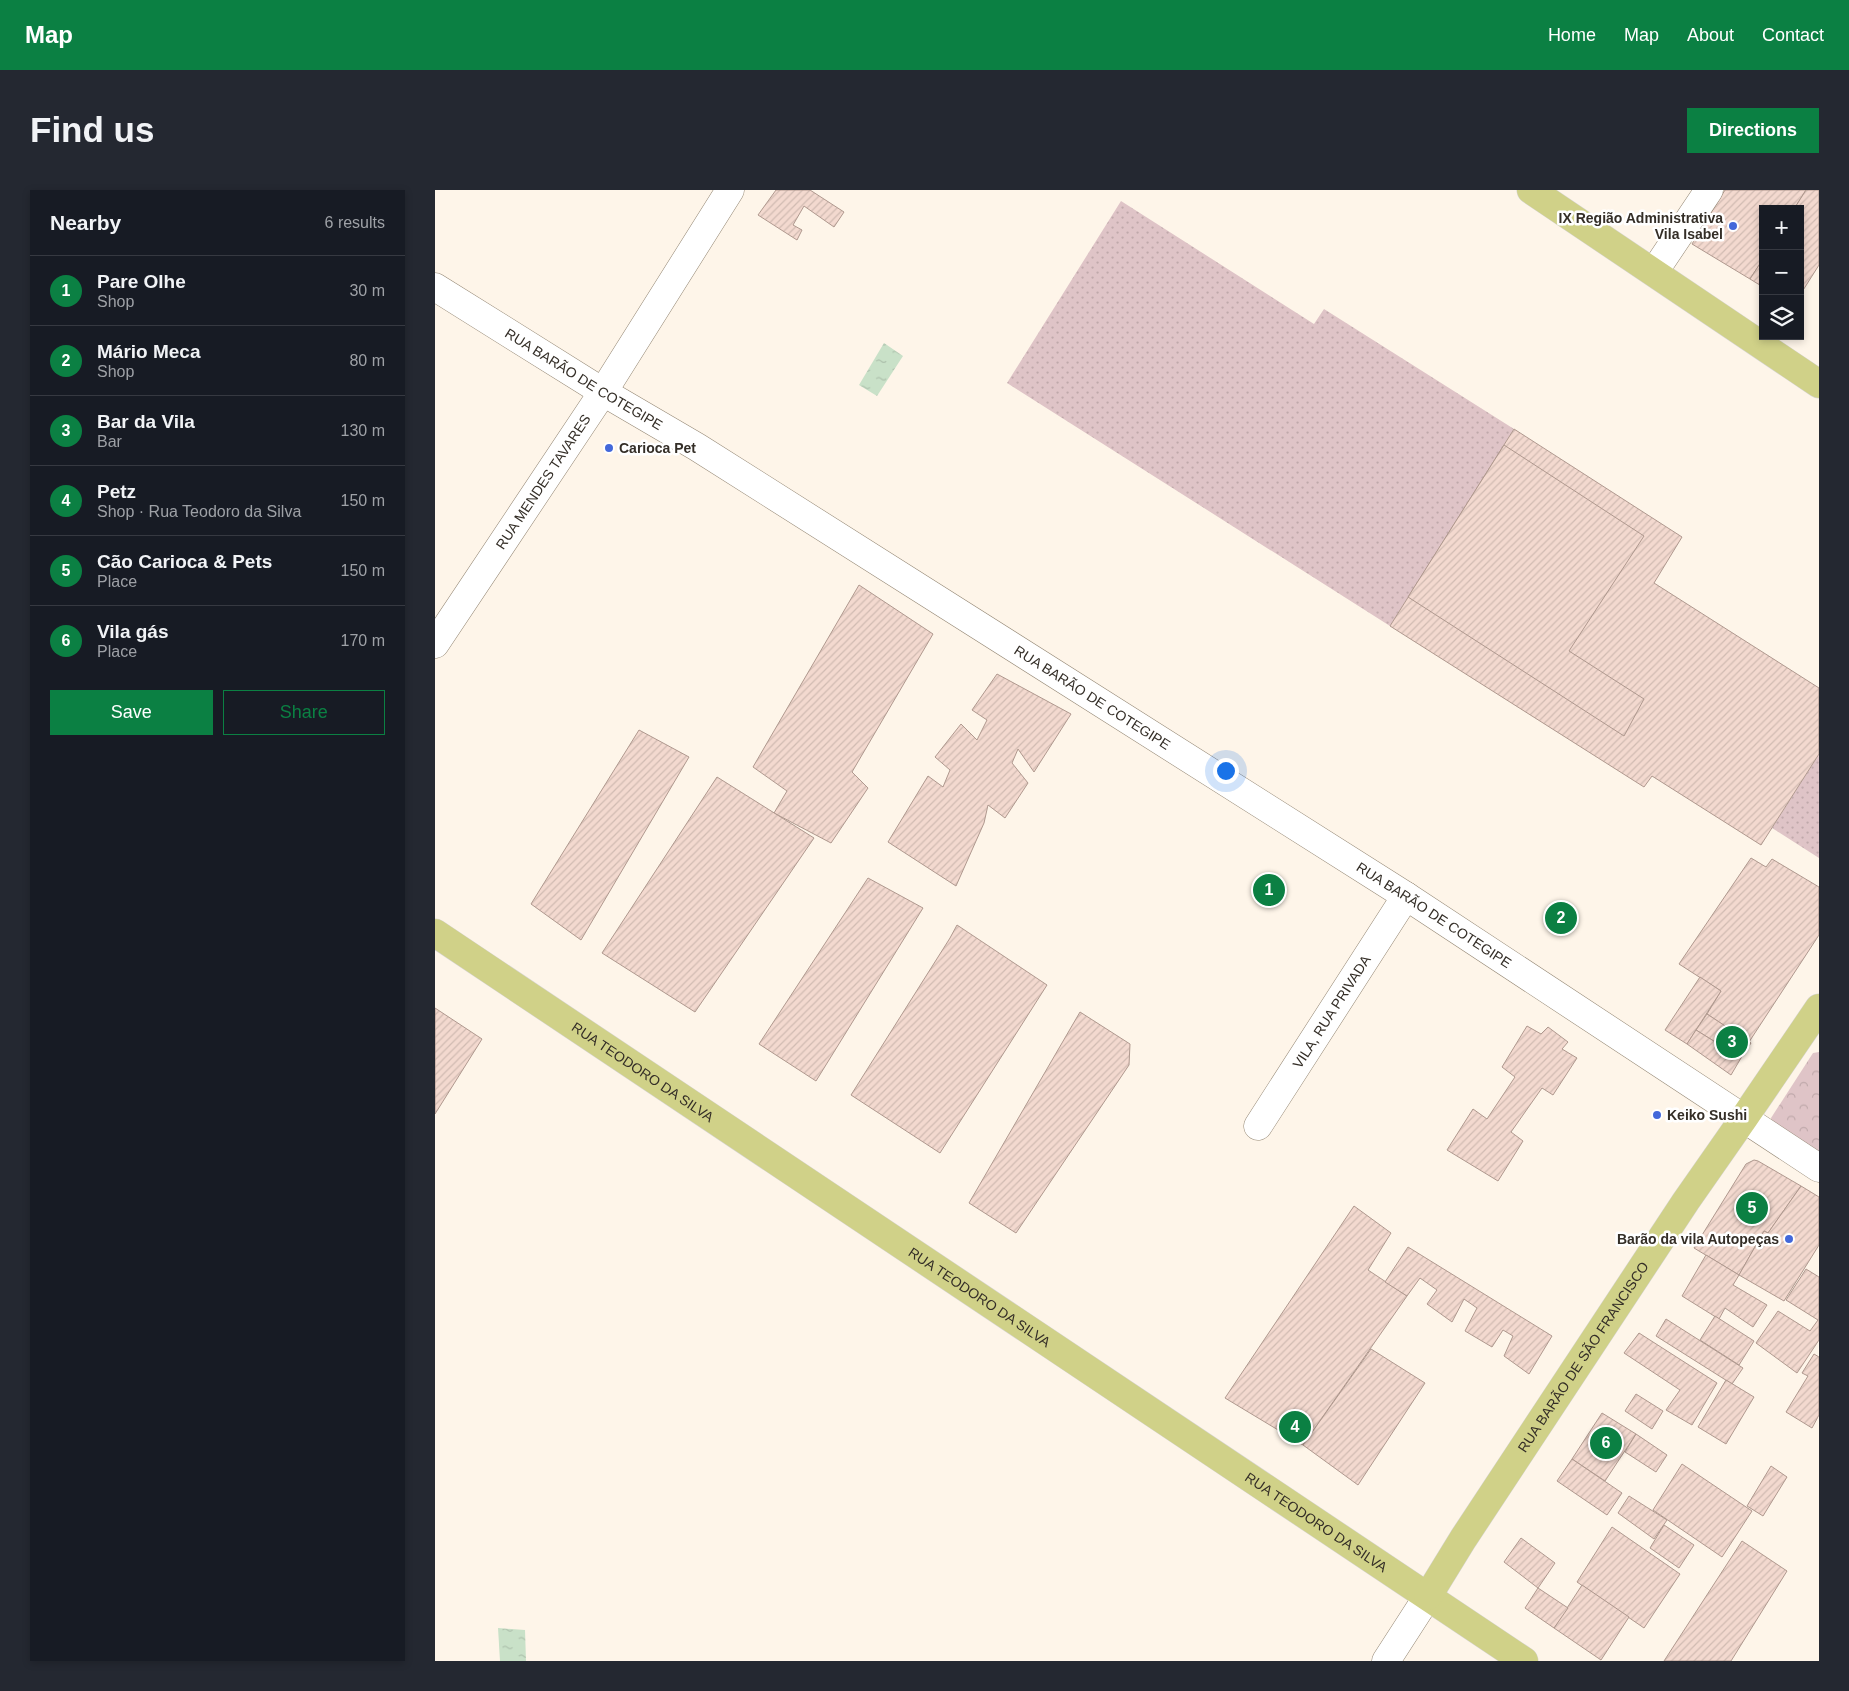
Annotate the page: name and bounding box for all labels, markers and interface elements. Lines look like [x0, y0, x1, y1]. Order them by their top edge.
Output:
text: Map [25, 21, 73, 48]
text: Home [1548, 25, 1596, 45]
text: Map [1624, 25, 1659, 45]
text: About [1687, 25, 1734, 45]
text: Contact [1762, 25, 1824, 45]
button: Directions [1687, 108, 1819, 153]
text: Find us [30, 110, 154, 149]
map controls [1759, 205, 1804, 340]
button: + [1759, 205, 1804, 250]
place label: IX Região Administrativa Vila Isabel [1559, 210, 1723, 242]
text: Nearby [50, 211, 121, 234]
text: 6 results [325, 214, 385, 231]
marker: IX Região Administrativa Vila Isabel [1727, 220, 1739, 232]
button: − [1759, 250, 1804, 295]
text: Pare Olhe [97, 271, 186, 292]
text: 1 [62, 282, 70, 299]
text: 30 m [349, 282, 385, 299]
text: Shop [97, 293, 134, 310]
button: layers [1759, 295, 1804, 340]
street label: RUA BARÃO DE COTEGIPE [502, 325, 665, 433]
text: Mário Meca [97, 341, 200, 362]
text: 2 [62, 352, 70, 369]
text: 80 m [349, 352, 385, 369]
text: Shop [97, 363, 134, 380]
text: Bar da Vila [97, 411, 195, 432]
street label: RUA MENDES TAVARES [493, 411, 594, 552]
text: 3 [62, 422, 70, 439]
text: 130 m [341, 422, 385, 439]
text: Bar [97, 433, 122, 450]
place label: Carioca Pet [619, 440, 696, 456]
marker: Carioca Pet [603, 442, 615, 454]
text: Petz [97, 481, 136, 502]
text: 4 [62, 492, 70, 509]
text: 150 m [341, 492, 385, 509]
text: Shop · Rua Teodoro da Silva [97, 503, 301, 520]
text: Cão Carioca & Pets [97, 551, 272, 572]
text: 5 [62, 562, 70, 579]
text: 150 m [341, 562, 385, 579]
text: Place [97, 573, 137, 590]
text: Vila gás [97, 621, 168, 642]
text: 6 [62, 632, 70, 649]
text: 170 m [341, 632, 385, 649]
street label: RUA BARÃO DE COTEGIPE [1011, 642, 1173, 753]
text: Place [97, 643, 137, 660]
button: Save [50, 690, 213, 735]
button: Share [223, 690, 385, 735]
your location [1213, 758, 1239, 784]
street label: RUA BARÃO DE COTEGIPE [1354, 859, 1514, 971]
pin: 1 [1253, 871, 1285, 909]
pin: 2 [1545, 899, 1577, 937]
street label: VILA, RUA PRIVADA [1289, 952, 1374, 1071]
street label: RUA TEODORO DA SILVA [569, 1019, 717, 1125]
pin: 3 [1716, 1023, 1748, 1061]
place label: Keiko Sushi [1667, 1107, 1747, 1123]
marker: Keiko Sushi [1651, 1109, 1663, 1121]
pin: 5 [1736, 1189, 1768, 1227]
place label: Barão da vila Autopeças [1617, 1231, 1779, 1247]
marker: Barão da vila Autopeças [1783, 1233, 1795, 1245]
street label: RUA TEODORO DA SILVA [905, 1244, 1054, 1351]
street label: RUA BARÃO DE SÃO FRANCISCO [1514, 1259, 1652, 1455]
pin: 4 [1279, 1408, 1311, 1446]
pin: 6 [1590, 1424, 1622, 1462]
street label: RUA TEODORO DA SILVA [1242, 1469, 1391, 1576]

